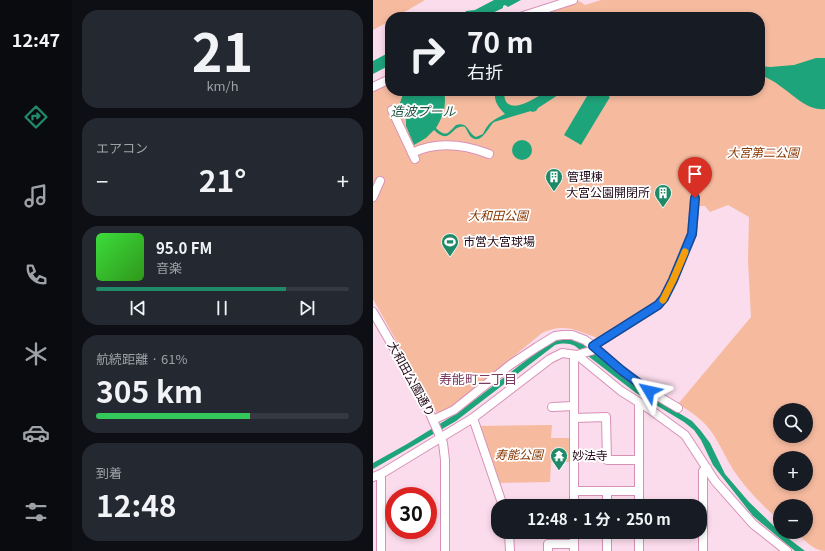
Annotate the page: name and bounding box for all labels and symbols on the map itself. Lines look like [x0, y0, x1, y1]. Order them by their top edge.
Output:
water label: 造波プール [390, 101, 456, 120]
park label: 大宮第二公園 [727, 143, 801, 160]
pin [678, 157, 712, 198]
building icon: 管理棟 [544, 167, 564, 192]
place label: 管理棟 [567, 167, 603, 184]
place label: 大宮公園開閉所 [566, 183, 650, 200]
building icon: 大宮公園開閉所 [653, 183, 673, 208]
park label: 大和田公園 [468, 206, 530, 223]
sports icon: 市営大宮球場 [440, 232, 460, 257]
place label: 市営大宮球場 [463, 232, 535, 249]
street label: 大和田公園通り [385, 337, 440, 419]
district label: 寿能町二丁目 [439, 369, 517, 388]
position arrow [628, 370, 670, 412]
park label: 寿能公園 [495, 445, 545, 462]
temple icon: 妙法寺 [549, 446, 569, 471]
place label: 妙法寺 [572, 446, 608, 463]
speed limit sign: 30 [385, 487, 437, 539]

